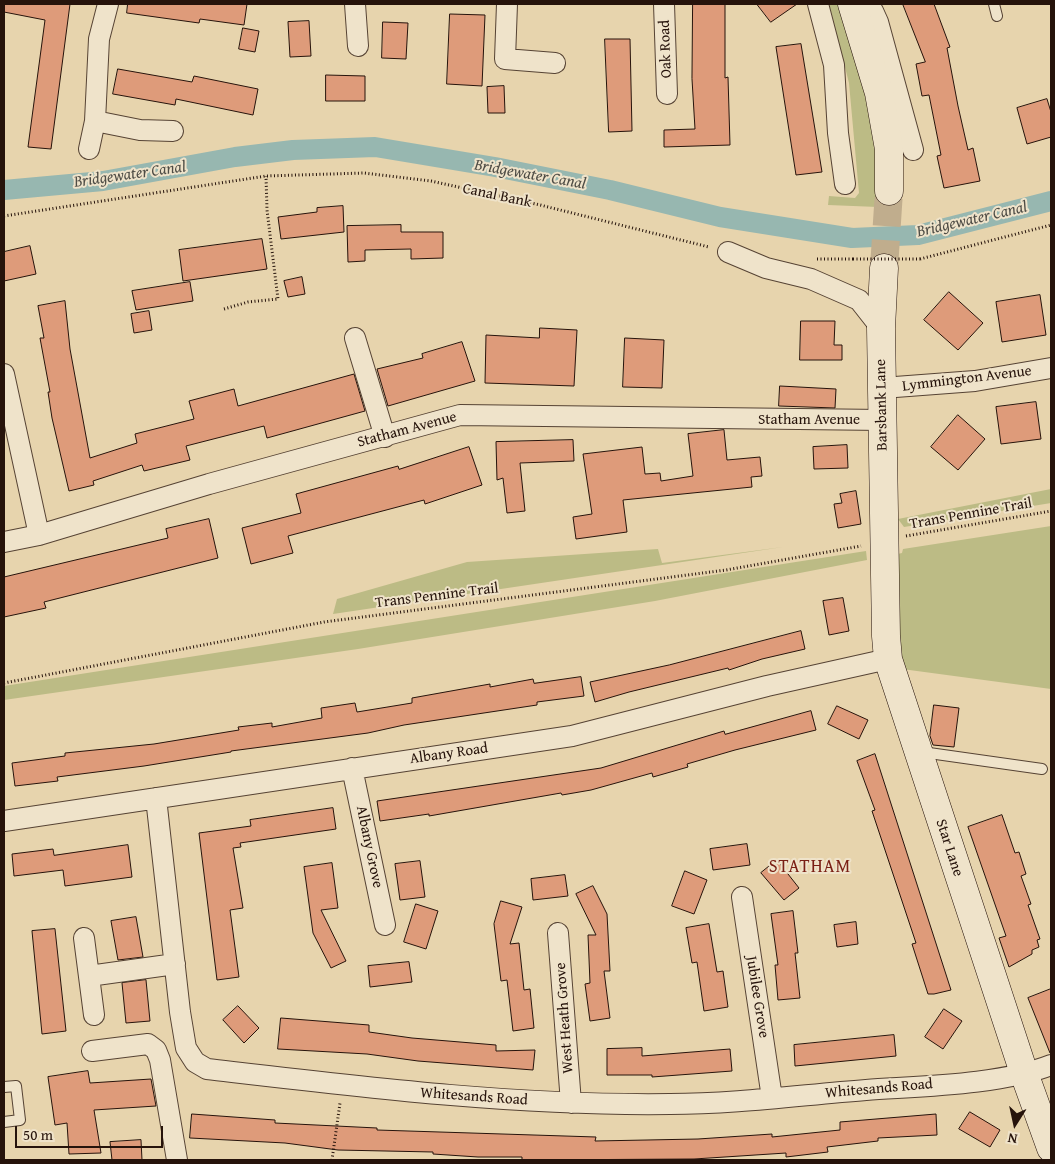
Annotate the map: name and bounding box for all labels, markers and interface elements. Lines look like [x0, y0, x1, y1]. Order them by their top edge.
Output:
street label: Oak Road [656, 19, 676, 79]
water label: Bridgewater Canal [473, 156, 587, 194]
water label: Bridgewater Canal [73, 158, 187, 192]
street label: Canal Bank [461, 180, 533, 212]
water label: Bridgewater Canal [915, 198, 1029, 242]
street label: Barsbank Lane [872, 359, 892, 451]
street label: Lymmington Avenue [901, 362, 1033, 396]
street label: Statham Avenue [355, 408, 459, 452]
street label: Statham Avenue [758, 411, 860, 429]
street label: Trans Pennine Trail [908, 494, 1034, 534]
street label: Trans Pennine Trail [374, 580, 500, 612]
street label: Albany Road [409, 740, 489, 768]
street label: Albany Grove [352, 804, 386, 890]
street label: Star Lane [931, 817, 967, 879]
district label: STATHAM [768, 856, 852, 878]
street label: Jubilee Grove [742, 955, 772, 1039]
street label: West Heath Grove [552, 962, 578, 1074]
street label: Whitesands Road [825, 1075, 933, 1103]
street label: Whitesands Road [420, 1084, 528, 1110]
north arrow [990, 1099, 1040, 1149]
scale bar [18, 1116, 165, 1148]
text: 50 m [23, 1124, 53, 1145]
text: N [1006, 1128, 1019, 1149]

